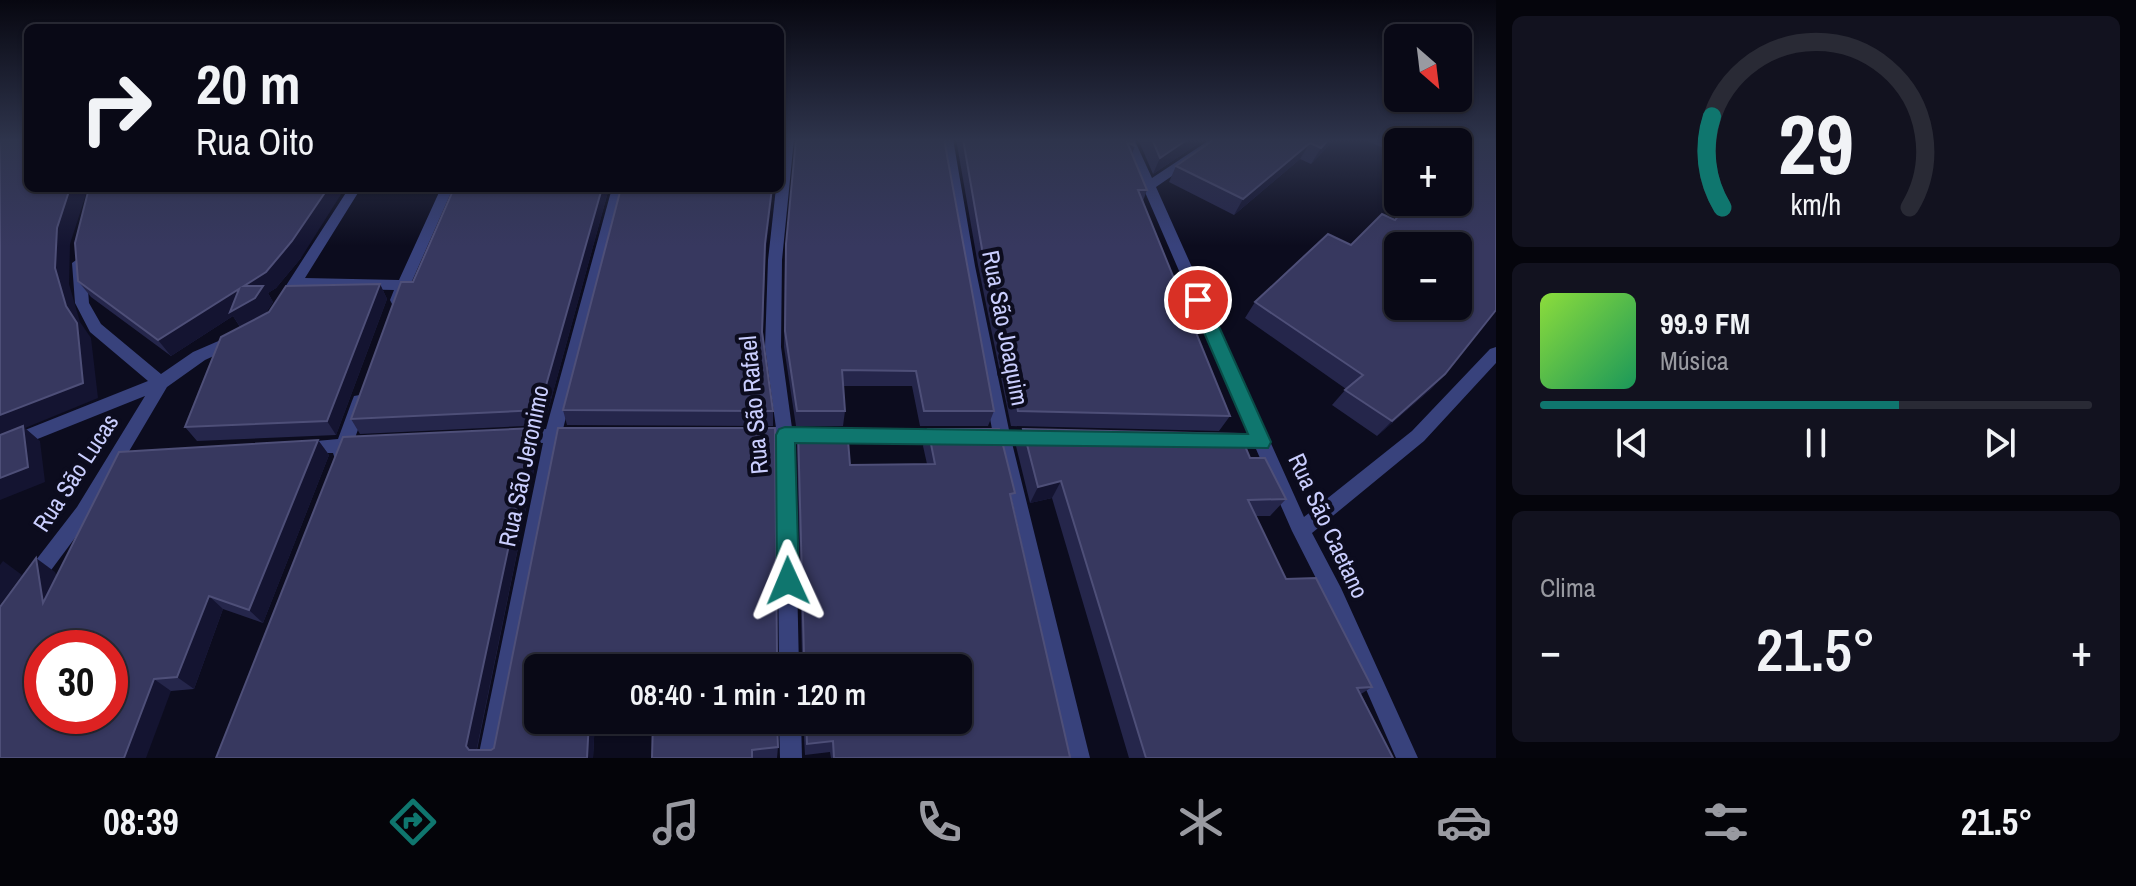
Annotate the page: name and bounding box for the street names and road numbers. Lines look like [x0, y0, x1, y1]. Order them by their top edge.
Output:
street label: Rua São Joaquim [975, 247, 1037, 408]
street label: Rua São Rafael [731, 334, 775, 476]
street label: Rua São Jeronimo [490, 382, 556, 549]
street label: Rua São Lucas [25, 407, 125, 538]
street label: Rua São Caetano [1281, 448, 1376, 603]

